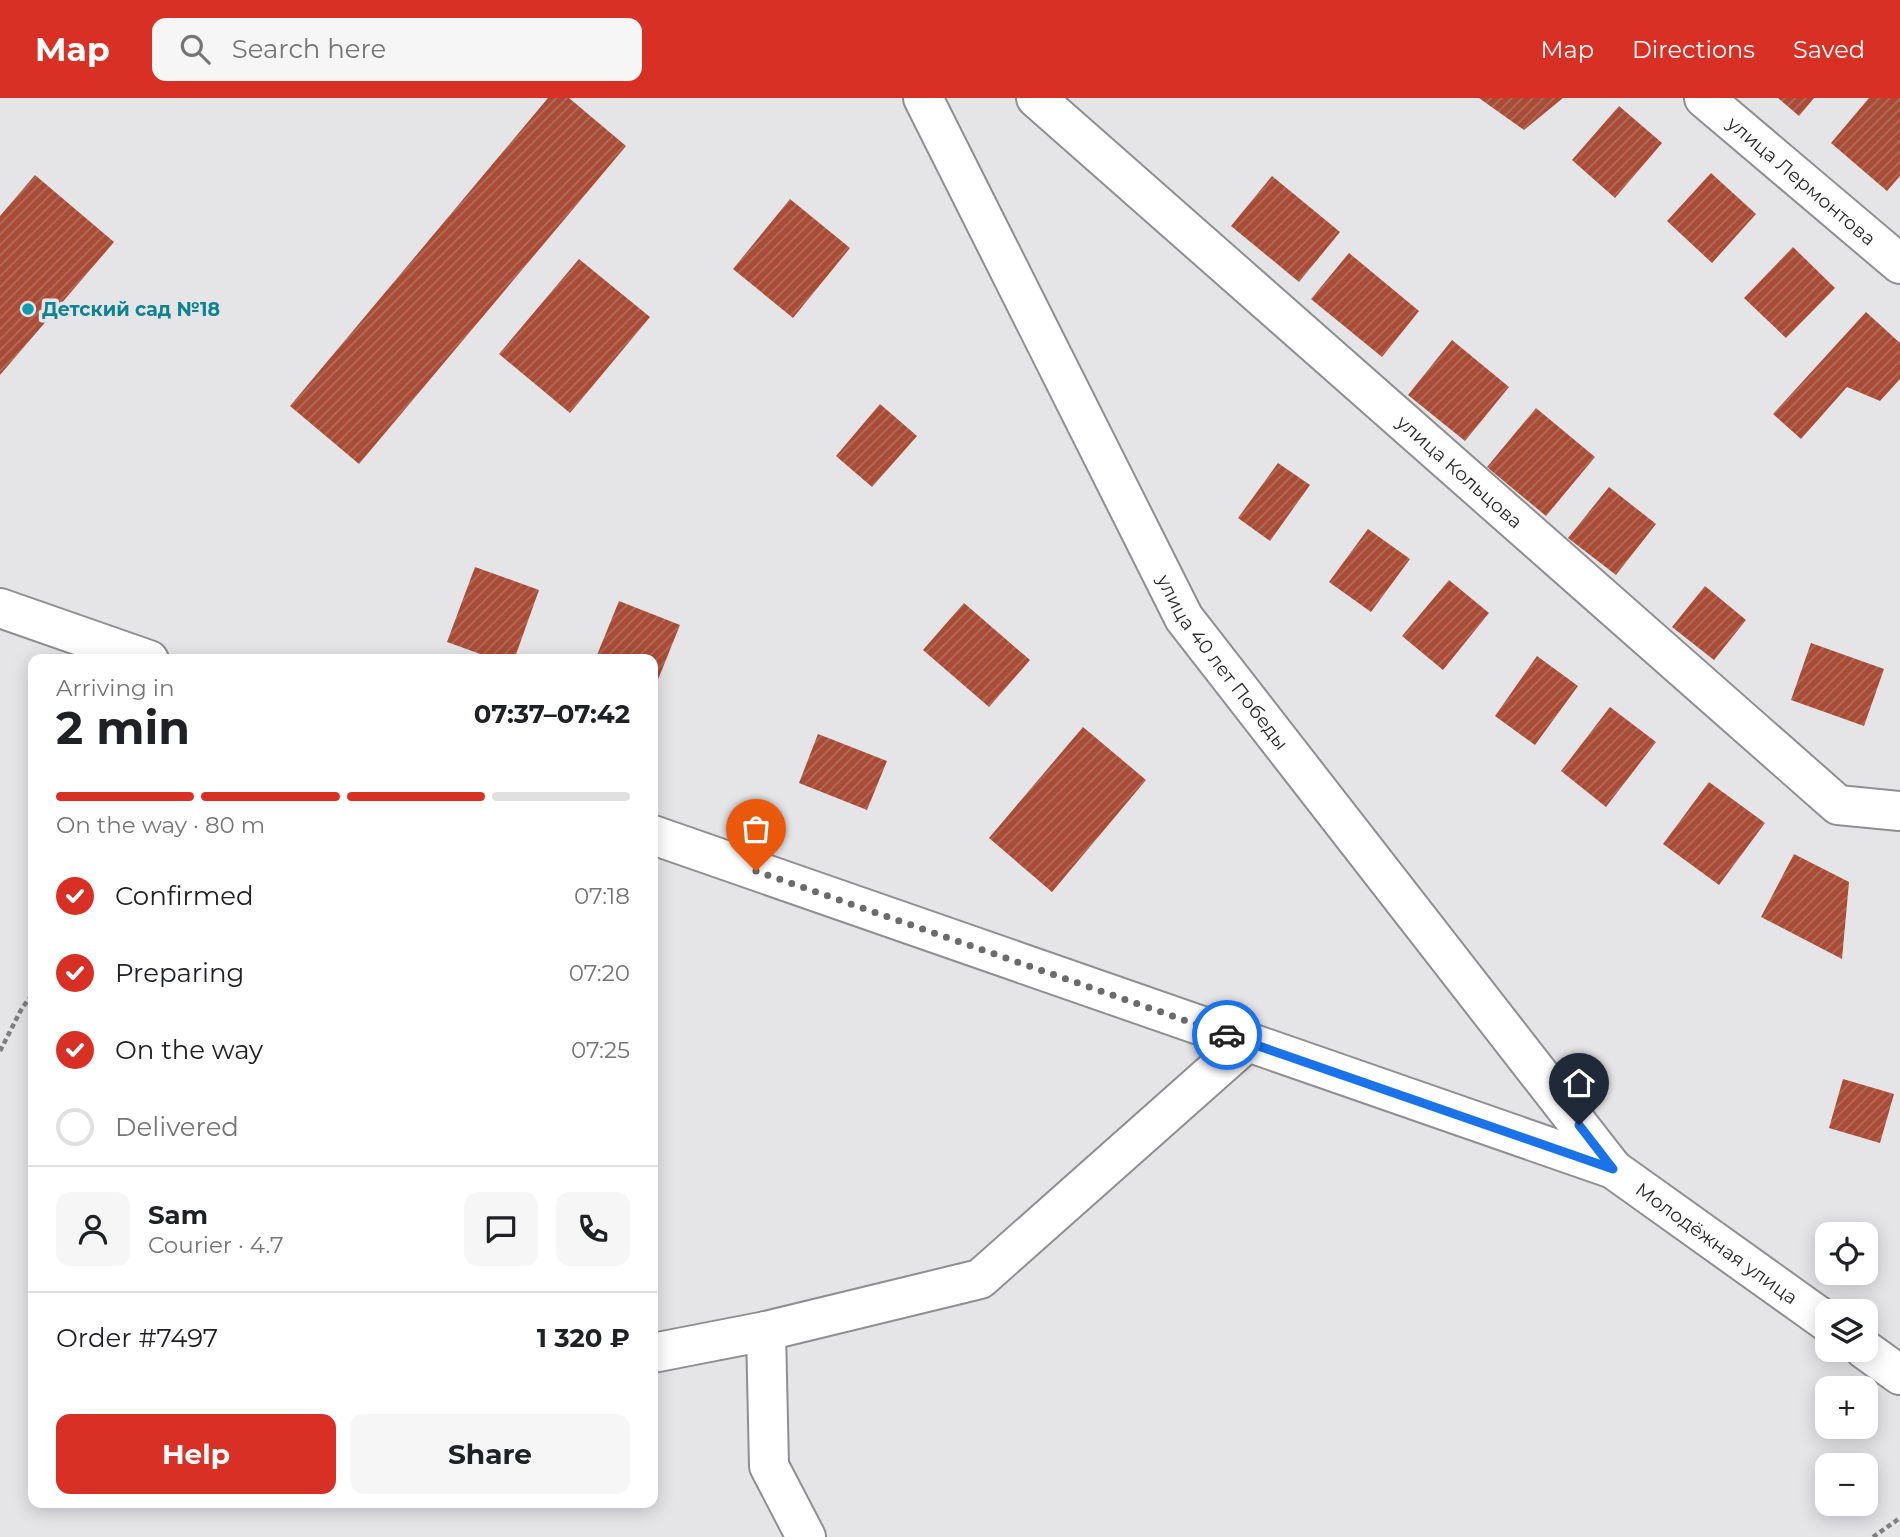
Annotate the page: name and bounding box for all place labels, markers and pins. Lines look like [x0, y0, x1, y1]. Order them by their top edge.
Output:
place label: Детский сад №18 [42, 298, 220, 321]
marker: Детский сад №18 [20, 301, 36, 317]
pin [726, 799, 786, 871]
pin [1549, 1053, 1609, 1125]

